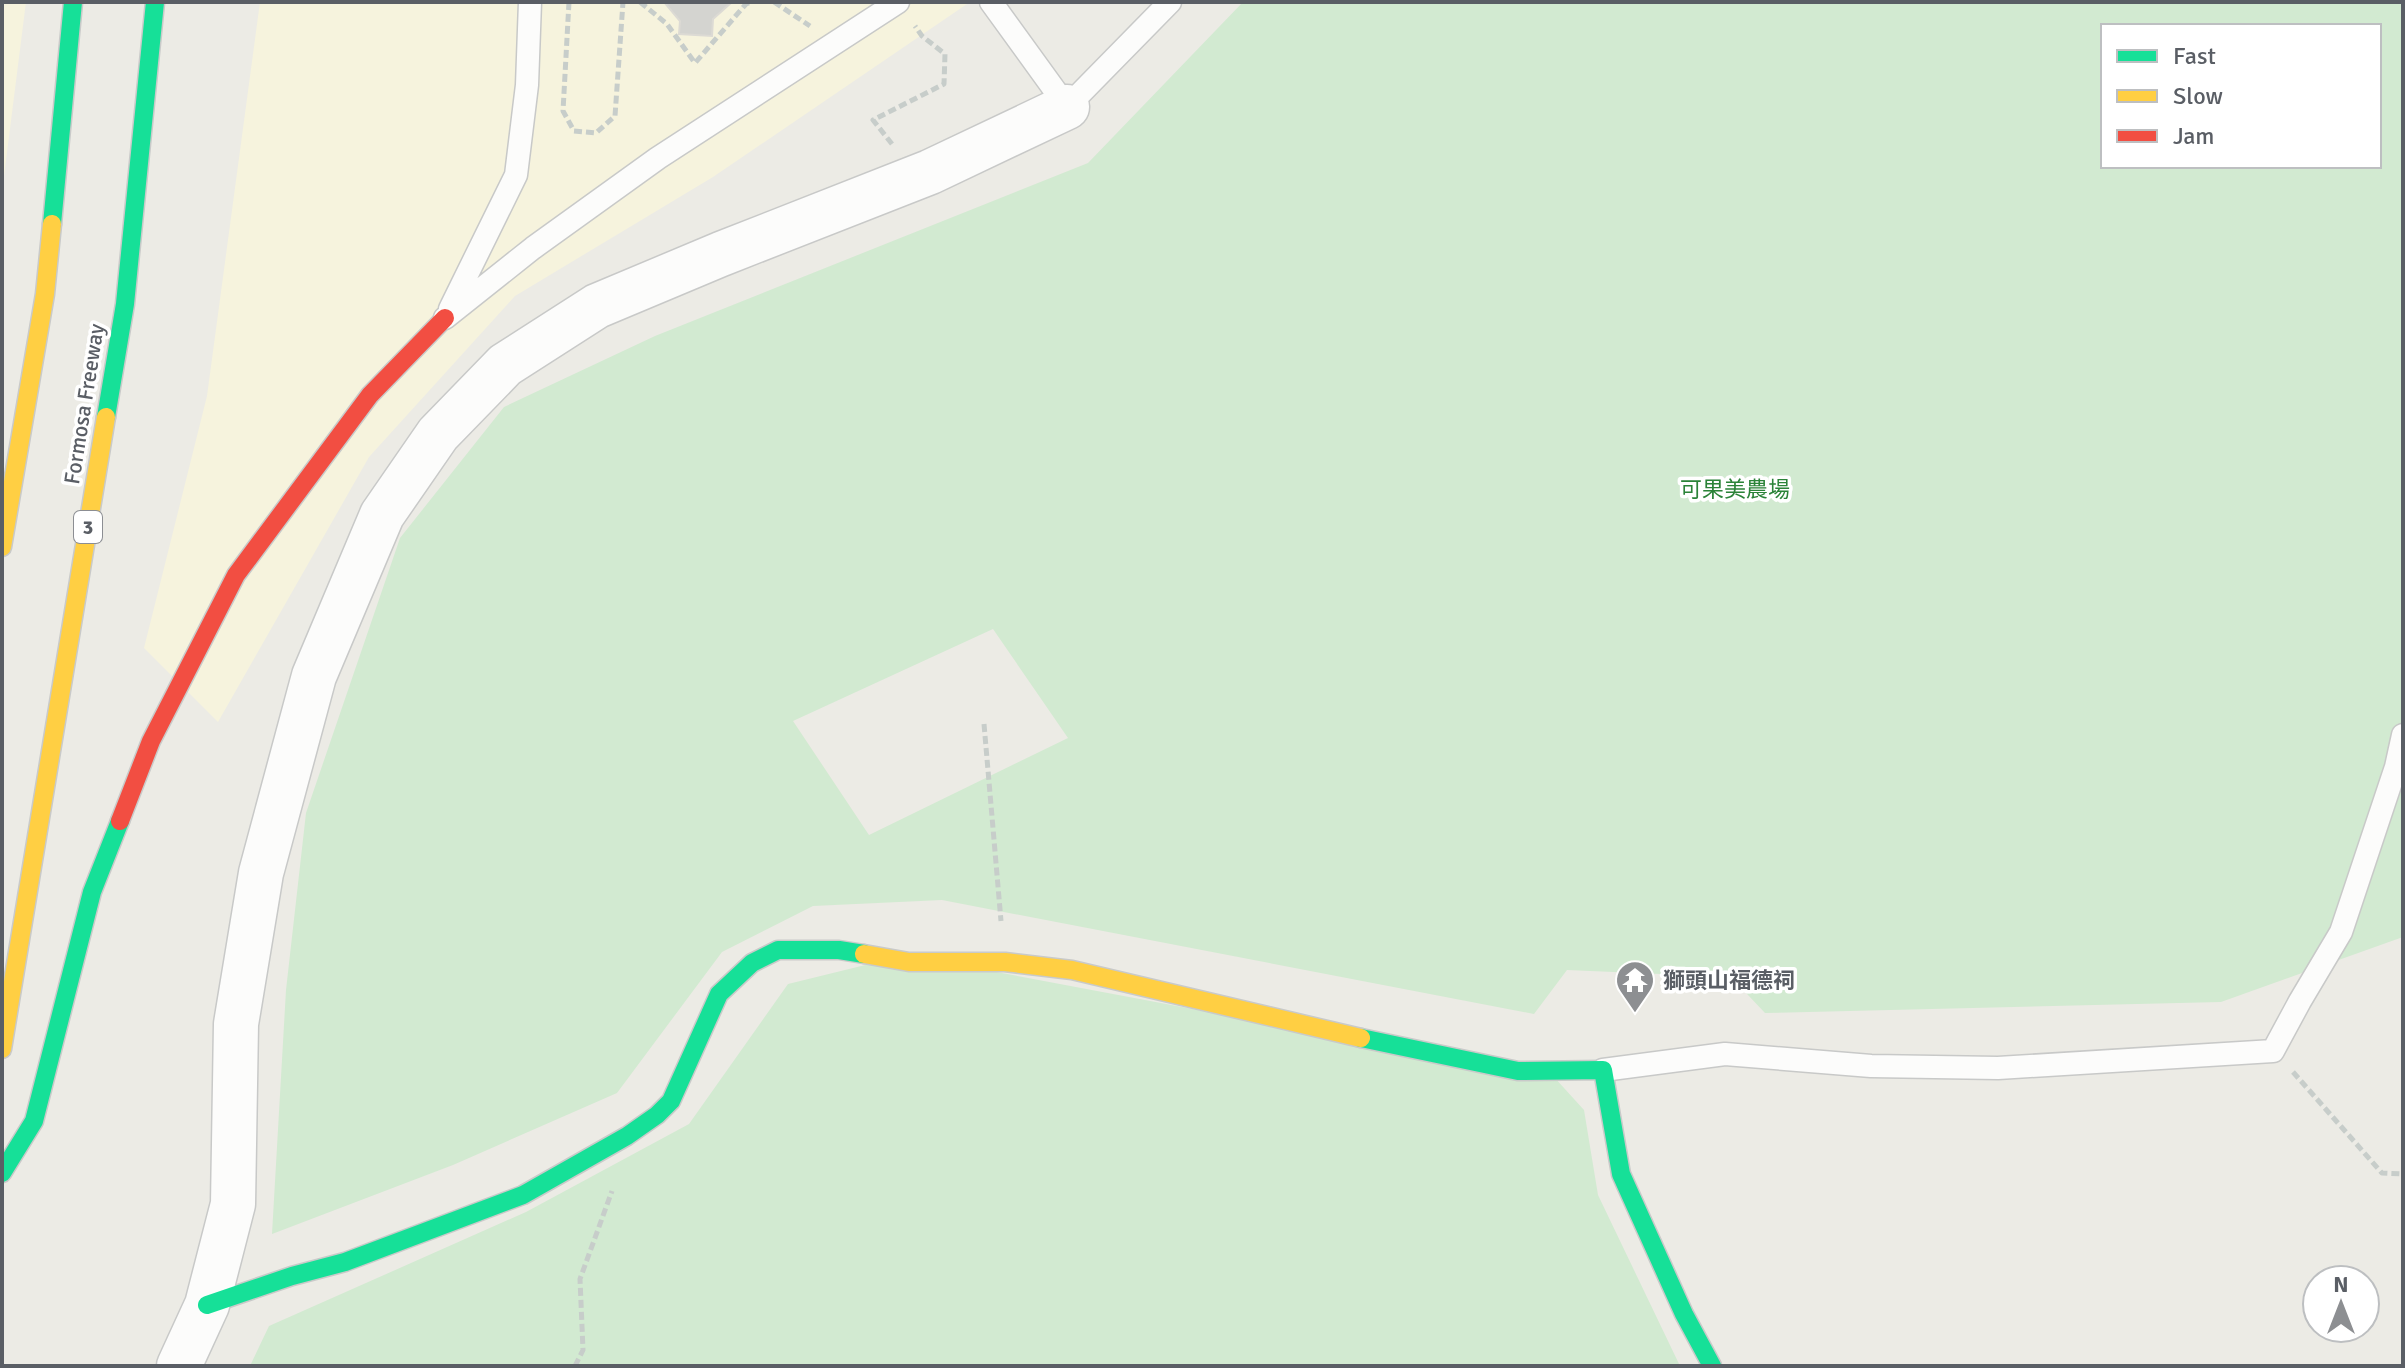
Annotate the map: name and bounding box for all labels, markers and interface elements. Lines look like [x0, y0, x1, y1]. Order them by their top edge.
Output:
legend [2101, 24, 2381, 168]
text: Fast [2173, 41, 2216, 71]
text: Slow [2173, 81, 2223, 111]
text: Jam [2173, 121, 2214, 151]
street label: Formosa Freeway [58, 321, 110, 486]
park label: 可果美農場 [1680, 476, 1790, 503]
road number: 3 [74, 511, 102, 543]
temple icon: 獅頭山福德祠 [1614, 959, 1656, 1014]
place label: 獅頭山福德祠 [1663, 967, 1795, 994]
north arrow [2301, 1264, 2381, 1344]
text: N [2333, 1271, 2349, 1298]

